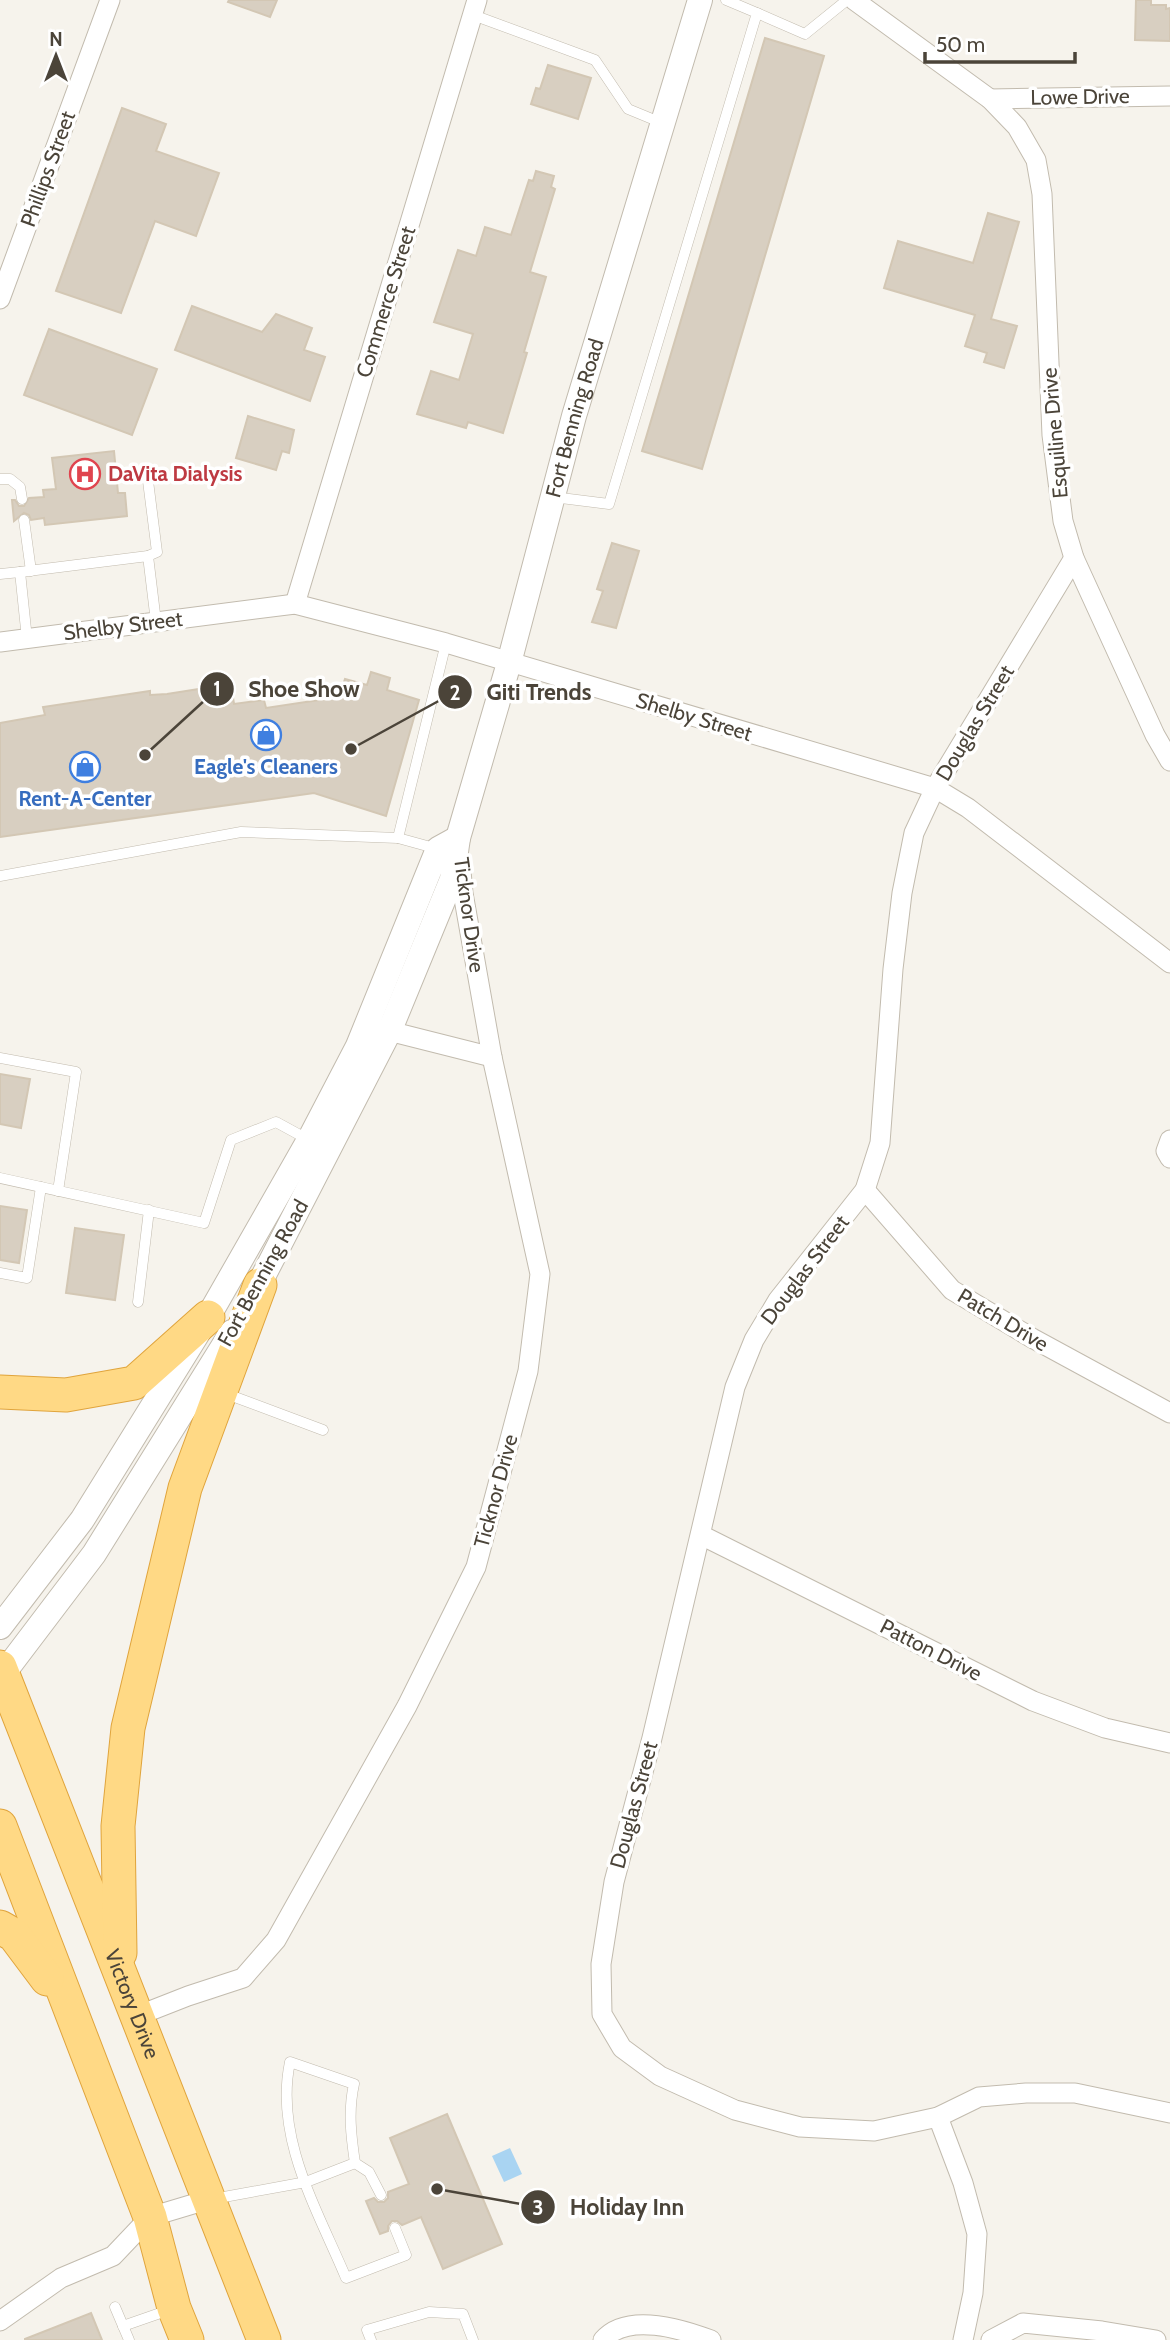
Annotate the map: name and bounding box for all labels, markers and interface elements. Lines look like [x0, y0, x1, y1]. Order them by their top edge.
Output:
north arrow [21, 21, 91, 91]
scale bar [925, 21, 1076, 65]
text: N [49, 28, 63, 51]
text: 50 m [936, 32, 985, 57]
street label: Lowe Drive [1030, 83, 1130, 110]
street label: Phillips Street [15, 108, 80, 230]
street label: Commerce Street [351, 223, 420, 381]
street label: Fort Benning Road [540, 336, 609, 500]
street label: Esquiline Drive [1036, 366, 1073, 499]
hospital icon: DaVita Dialysis [68, 457, 102, 491]
place label: DaVita Dialysis [108, 461, 243, 486]
street label: Shelby Street [62, 606, 184, 645]
street label: Douglas Street [930, 660, 1019, 785]
callout: Shoe Show [199, 667, 374, 711]
callout: Giti Trends [438, 670, 606, 714]
text: Shoe Show [248, 675, 360, 703]
text: 1 [213, 676, 221, 701]
text: Giti Trends [487, 678, 592, 706]
text: 2 [449, 680, 461, 705]
street label: Shelby Street [633, 687, 755, 746]
shop icon: Eagle's Cleaners [249, 718, 283, 752]
shop icon: Rent-A-Center [68, 750, 102, 784]
place label: Eagle's Cleaners [194, 754, 338, 779]
place label: Rent-A-Center [19, 786, 151, 811]
street label: Ticknor Drive [449, 856, 490, 974]
street label: Fort Benning Road [212, 1195, 313, 1350]
street label: Douglas Street [755, 1210, 854, 1329]
street label: Patch Drive [953, 1283, 1053, 1357]
street label: Ticknor Drive [468, 1431, 523, 1550]
street label: Patton Drive [876, 1613, 986, 1686]
street label: Douglas Street [605, 1739, 662, 1871]
street label: Victory Drive [100, 1946, 165, 2062]
callout: Holiday Inn [520, 2185, 698, 2229]
text: Holiday Inn [570, 2193, 684, 2221]
text: 3 [532, 2195, 544, 2220]

